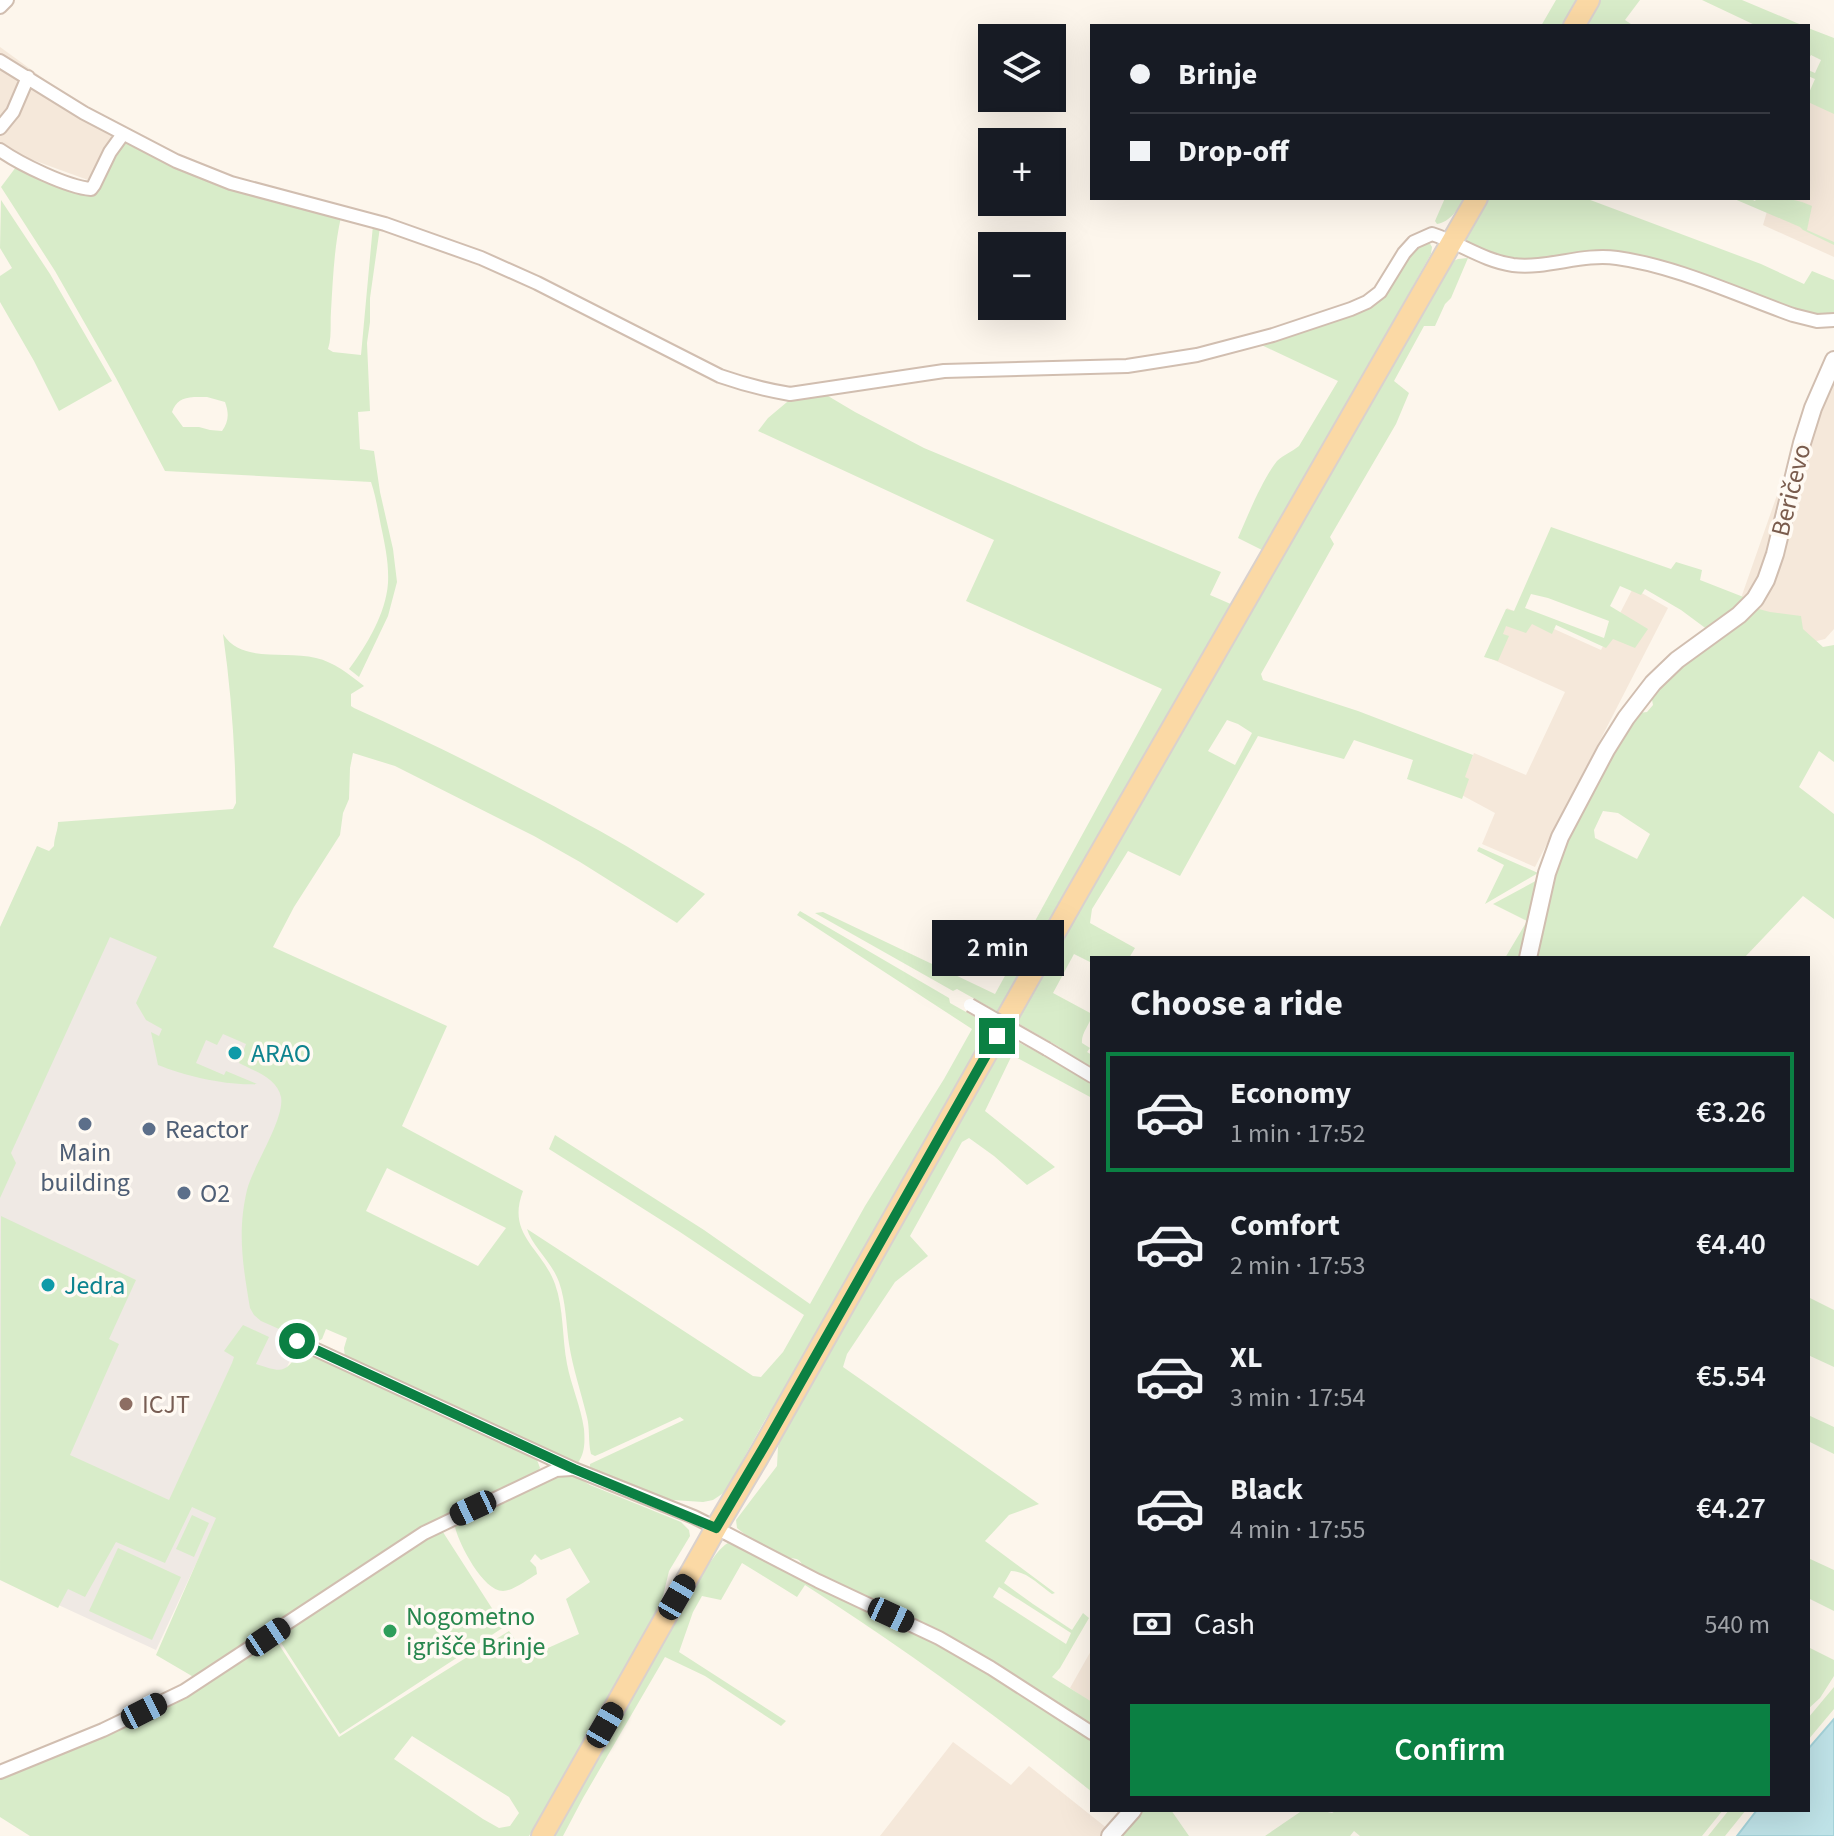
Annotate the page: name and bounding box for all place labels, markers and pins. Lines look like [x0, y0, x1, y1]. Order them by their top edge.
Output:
place label: ARAO [251, 1035, 311, 1072]
marker: ARAO [226, 1044, 244, 1062]
place label: Reactor [165, 1111, 249, 1148]
marker: Main building [76, 1115, 94, 1133]
marker: Reactor [140, 1120, 158, 1138]
place label: Main building [40, 1134, 130, 1201]
place label: O2 [200, 1175, 230, 1212]
marker: O2 [175, 1184, 193, 1202]
place label: Jedra [64, 1267, 125, 1304]
marker: Jedra [39, 1276, 57, 1294]
place label: ICJT [142, 1386, 190, 1423]
marker: ICJT [117, 1395, 135, 1413]
place label: Nogometno igrišče Brinje [406, 1598, 545, 1665]
marker: Nogometno igrišče Brinje [381, 1622, 399, 1640]

